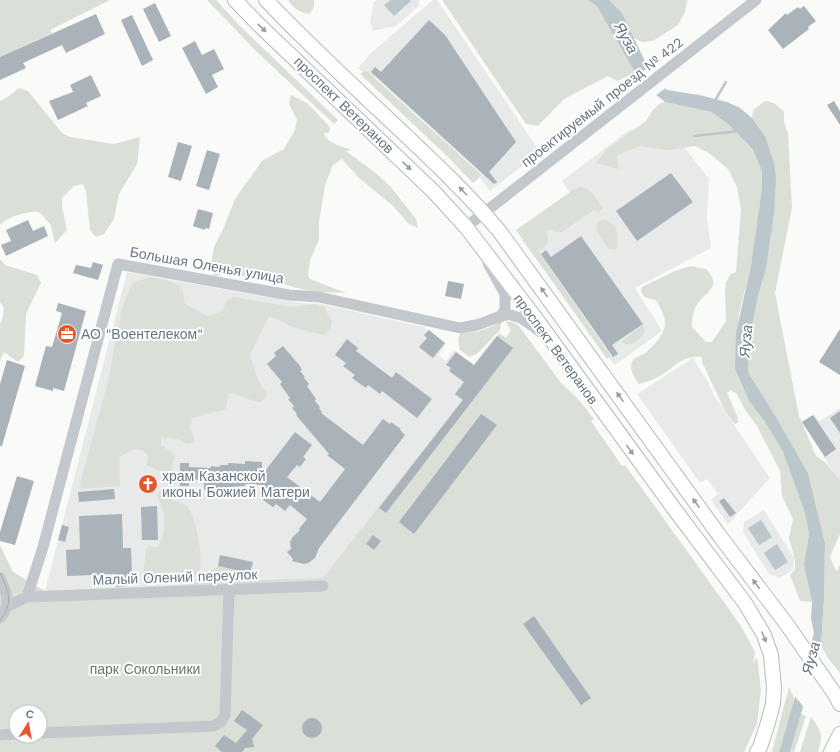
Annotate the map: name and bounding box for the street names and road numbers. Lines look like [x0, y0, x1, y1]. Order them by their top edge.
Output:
street label: проектируемый проезд № 422 [518, 34, 686, 170]
street label: проспект Ветеранов [291, 53, 397, 157]
street label: Большая Оленья улица [129, 244, 285, 286]
street label: проспект Ветеранов [511, 291, 601, 407]
street label: Малый Олений переулок [92, 566, 259, 588]

